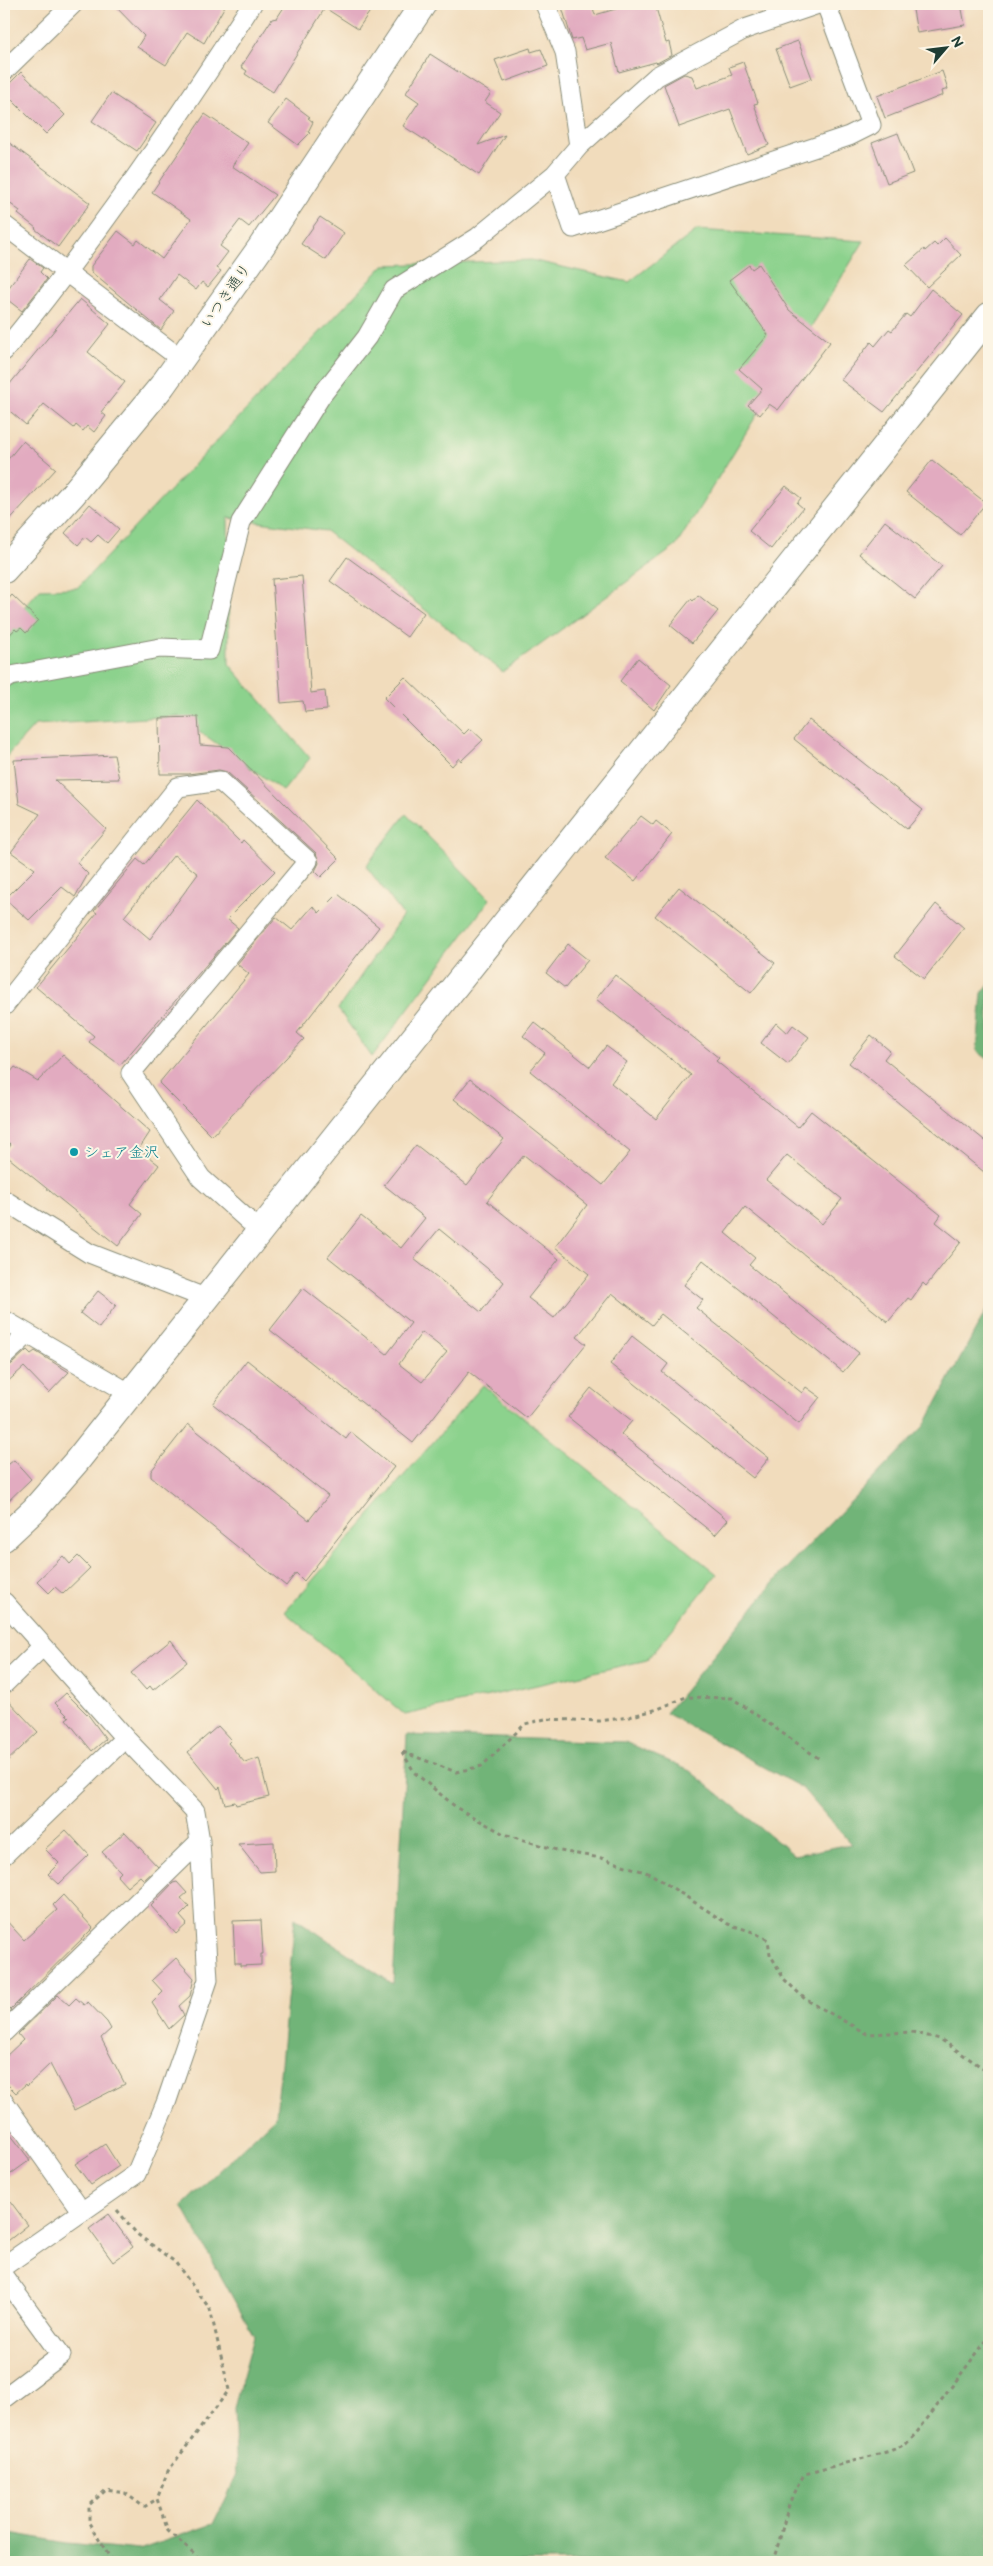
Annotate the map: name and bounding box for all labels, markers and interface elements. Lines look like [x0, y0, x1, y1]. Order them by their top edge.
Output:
north arrow [920, 22, 970, 72]
text: N [947, 33, 967, 51]
street label: いつき通り [197, 260, 255, 332]
place label: シェア金沢 [84, 1143, 159, 1162]
marker: シェア金沢 [68, 1146, 80, 1158]

